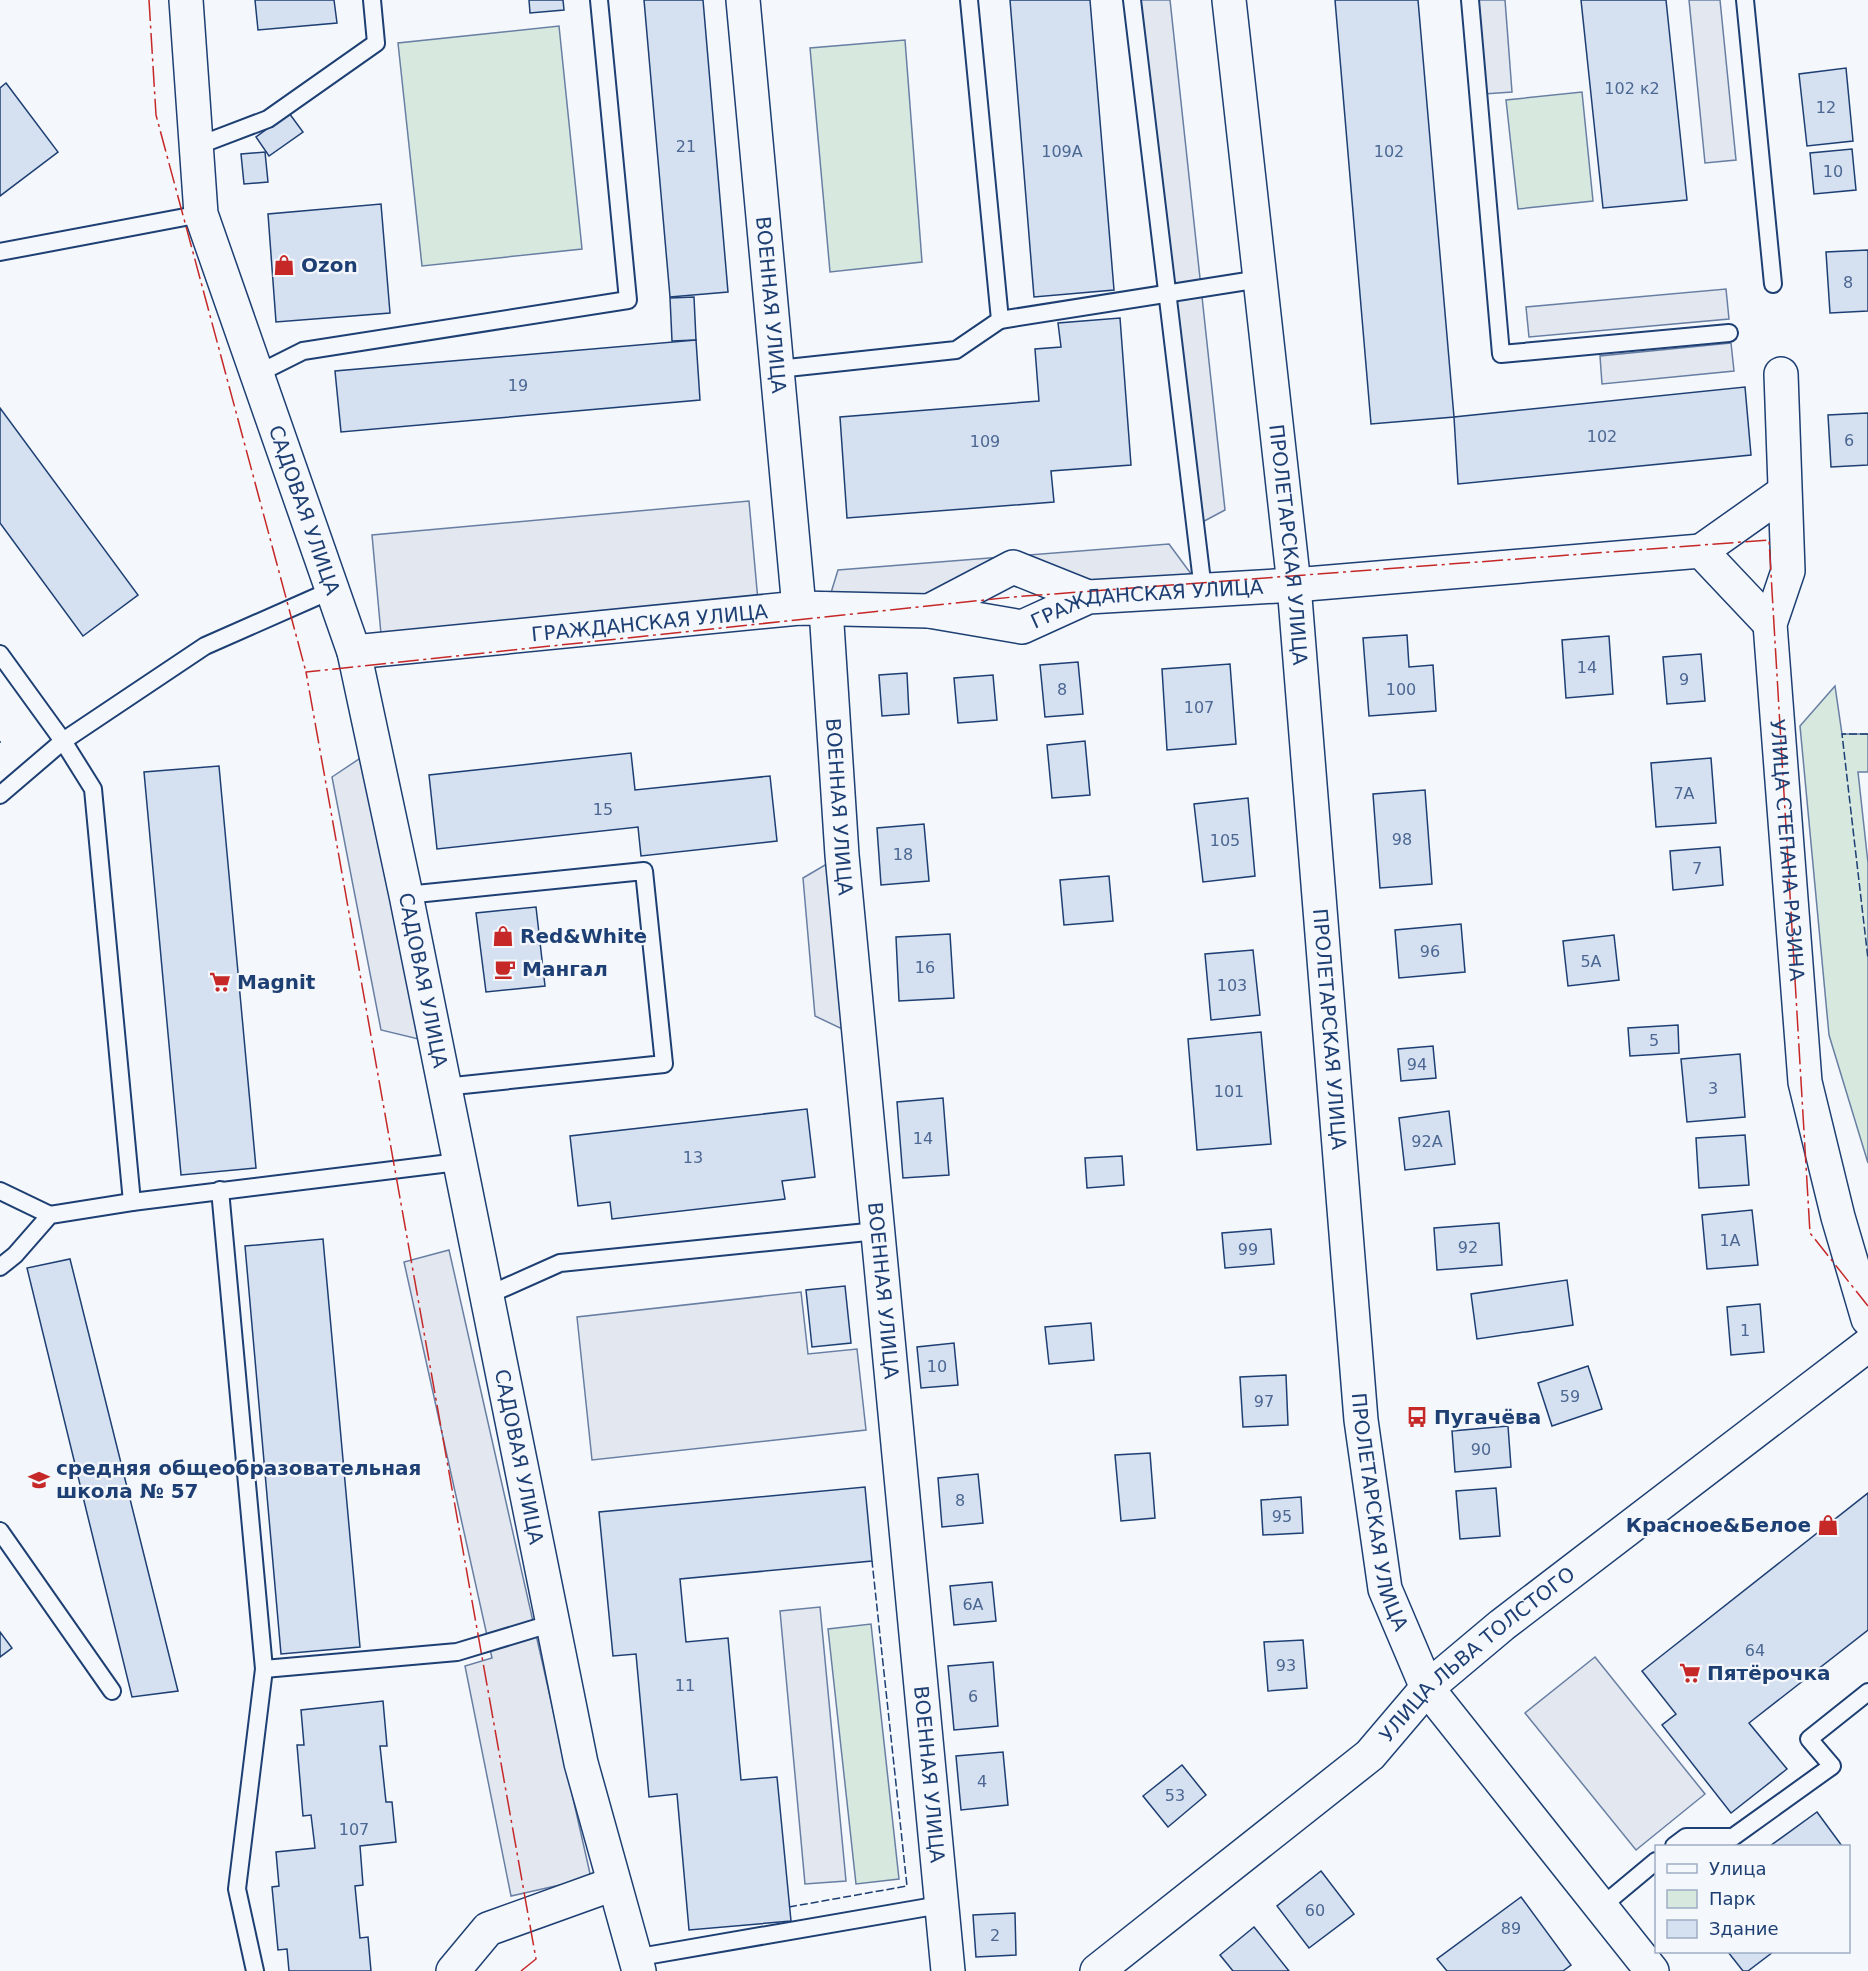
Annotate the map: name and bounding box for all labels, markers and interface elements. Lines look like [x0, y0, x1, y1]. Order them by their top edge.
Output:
house number: 102 к2 [1604, 79, 1660, 98]
house number: 12 [1816, 98, 1836, 117]
house number: 21 [676, 137, 696, 156]
house number: 109А [1041, 142, 1083, 161]
house number: 102 [1374, 142, 1404, 161]
house number: 10 [1823, 162, 1843, 181]
street label: ВОЕННАЯ УЛИЦА [751, 215, 791, 395]
shop icon: Ozon [272, 253, 296, 277]
place label: Ozon [301, 253, 358, 277]
house number: 8 [1843, 273, 1853, 292]
house number: 19 [508, 376, 528, 395]
street label: САДОВАЯ УЛИЦА [264, 422, 345, 598]
street label: ПРОЛЕТАРСКАЯ УЛИЦА [1264, 423, 1312, 666]
house number: 102 [1587, 427, 1617, 446]
house number: 6 [1844, 431, 1854, 450]
house number: 109 [970, 432, 1000, 451]
street label: ГРАЖДАНСКАЯ УЛИЦА [1027, 575, 1264, 633]
street label: ГРАЖДАНСКАЯ УЛИЦА [530, 599, 769, 646]
house number: 14 [1577, 658, 1597, 677]
house number: 9 [1679, 670, 1689, 689]
house number: 8 [1057, 680, 1067, 699]
house number: 100 [1386, 680, 1416, 699]
house number: 107 [1184, 698, 1214, 717]
street label: ВОЕННАЯ УЛИЦА [821, 717, 858, 897]
street label: УЛИЦА СТЕПАНА РАЗИНА [1765, 718, 1809, 982]
house number: 7А [1673, 784, 1695, 803]
house number: 15 [593, 800, 613, 819]
house number: 98 [1392, 830, 1412, 849]
house number: 105 [1210, 831, 1240, 850]
house number: 18 [893, 845, 913, 864]
house number: 7 [1692, 859, 1702, 878]
street label: САДОВАЯ УЛИЦА [394, 891, 453, 1070]
street label: ПРОЛЕТАРСКАЯ УЛИЦА [1308, 907, 1351, 1151]
shop icon: Red&White [491, 924, 515, 948]
place label: Red&White [520, 924, 647, 948]
house number: 96 [1420, 942, 1440, 961]
house number: 5А [1580, 952, 1602, 971]
cafe icon: Мангал [493, 957, 517, 981]
place label: Мангал [522, 957, 608, 981]
house number: 16 [915, 958, 935, 977]
supermarket icon: Magnit [208, 970, 232, 994]
place label: Magnit [237, 970, 316, 994]
house number: 103 [1217, 976, 1247, 995]
house number: 5 [1649, 1031, 1659, 1050]
house number: 94 [1407, 1055, 1427, 1074]
house number: 3 [1708, 1079, 1718, 1098]
house number: 101 [1214, 1082, 1244, 1101]
house number: 14 [913, 1129, 933, 1148]
house number: 92А [1411, 1132, 1443, 1151]
house number: 13 [683, 1148, 703, 1167]
street label: ВОЕННАЯ УЛИЦА [863, 1201, 904, 1380]
house number: 1А [1719, 1231, 1741, 1250]
house number: 92 [1458, 1238, 1478, 1257]
house number: 99 [1238, 1240, 1258, 1259]
house number: 1 [1740, 1321, 1750, 1340]
house number: 10 [927, 1357, 947, 1376]
street label: САДОВАЯ УЛИЦА [490, 1367, 549, 1547]
house number: 59 [1560, 1387, 1580, 1406]
house number: 97 [1254, 1392, 1274, 1411]
street label: ПРОЛЕТАРСКАЯ УЛИЦА [1347, 1392, 1413, 1635]
bus stop icon: Пугачёва [1405, 1405, 1429, 1429]
place label: Пугачёва [1434, 1405, 1541, 1429]
house number: 90 [1471, 1440, 1491, 1459]
place label: средняя общеобразовательная школа № 57 [56, 1456, 421, 1503]
school or university icon: средняя общеобразовательная школа № 57 [27, 1468, 51, 1492]
house number: 8 [955, 1491, 965, 1510]
house number: 95 [1272, 1507, 1292, 1526]
place label: Красное&Белое [1626, 1513, 1811, 1537]
shop icon: Красное&Белое [1816, 1513, 1840, 1537]
street label: УЛИЦА ЛЬВА ТОЛСТОГО [1375, 1562, 1580, 1747]
house number: 6А [962, 1595, 984, 1614]
house number: 64 [1745, 1641, 1765, 1660]
house number: 93 [1276, 1656, 1296, 1675]
supermarket icon: Пятёрочка [1678, 1661, 1702, 1685]
place label: Пятёрочка [1707, 1661, 1831, 1685]
house number: 11 [675, 1676, 695, 1695]
street label: ВОЕННАЯ УЛИЦА [909, 1685, 950, 1864]
house number: 6 [968, 1687, 978, 1706]
house number: 4 [977, 1772, 987, 1791]
house number: 53 [1165, 1786, 1185, 1805]
house number: 107 [339, 1820, 369, 1839]
legend [1655, 1845, 1850, 1953]
text: Улица [1709, 1858, 1766, 1879]
text: Парк [1709, 1888, 1756, 1909]
house number: 60 [1305, 1901, 1325, 1920]
text: Здание [1709, 1918, 1779, 1939]
house number: 89 [1501, 1919, 1521, 1938]
house number: 2 [990, 1926, 1000, 1945]

